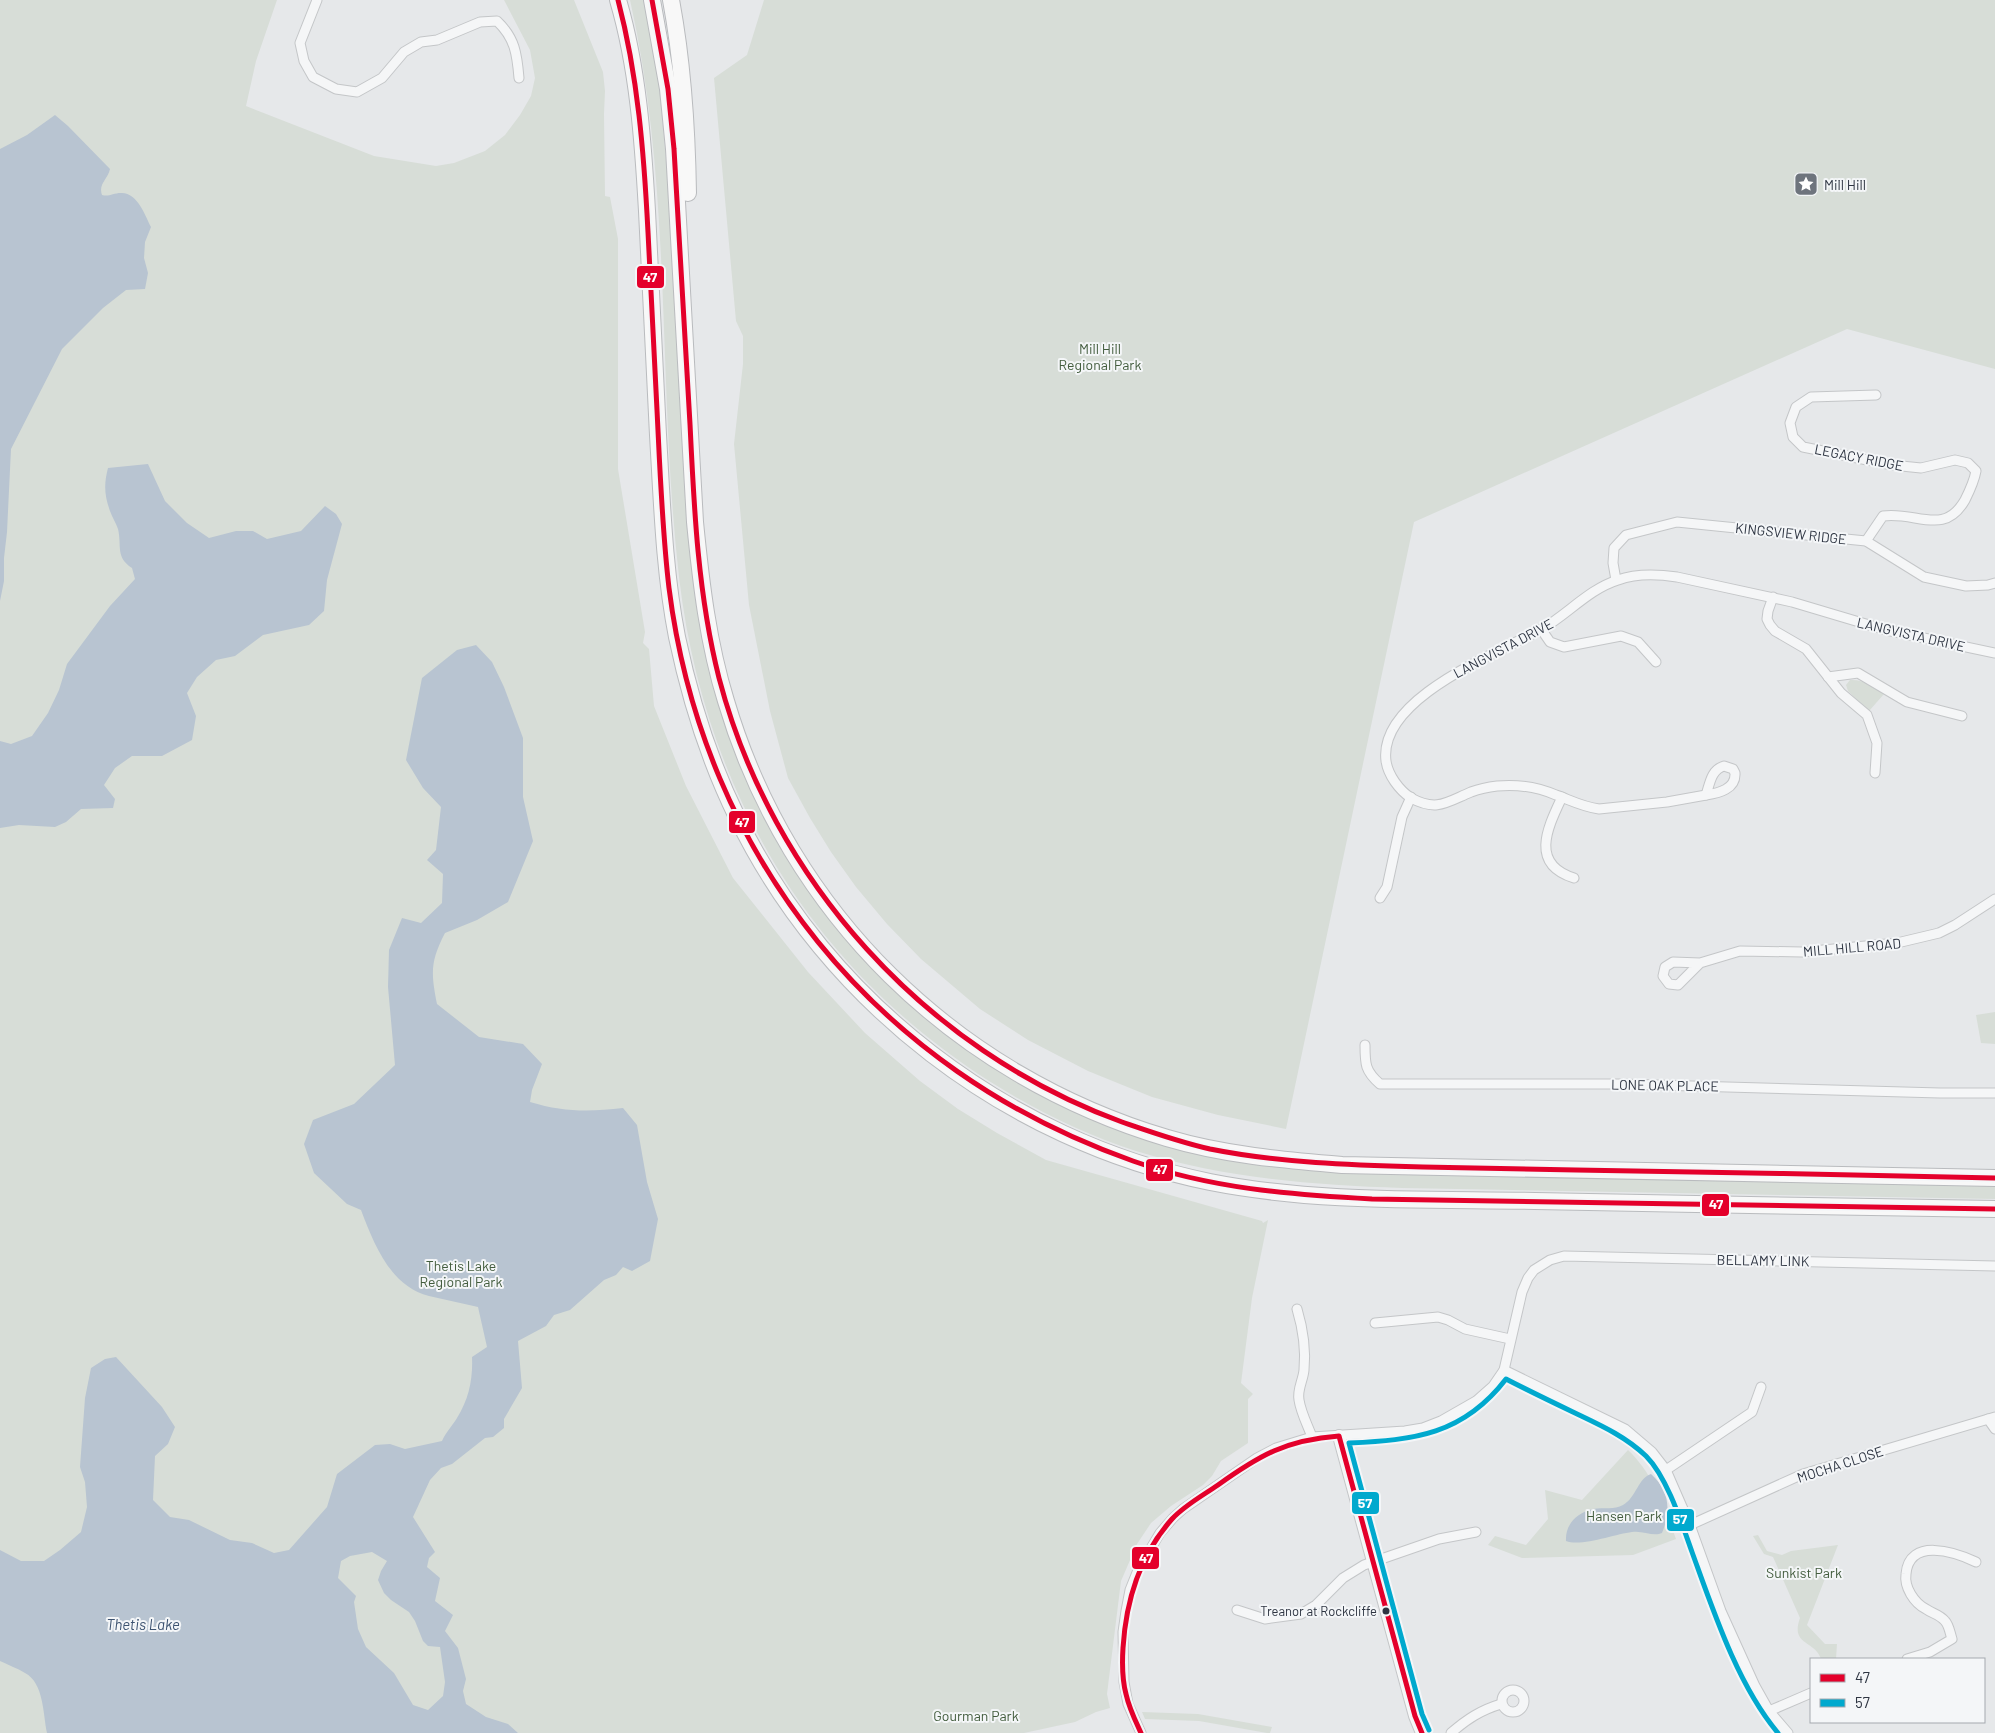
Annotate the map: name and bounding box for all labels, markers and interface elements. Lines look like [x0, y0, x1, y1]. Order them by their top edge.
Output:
place icon: Mill Hill [1793, 171, 1819, 197]
place label: Mill Hill [1824, 176, 1866, 193]
line badge: 47 [636, 265, 665, 289]
text: 47 [643, 268, 657, 285]
park label: Mill Hill Regional Park [1059, 340, 1141, 373]
street label: LEGACY RIDGE [1813, 440, 1905, 474]
street label: KINGSVIEW RIDGE [1735, 519, 1847, 547]
street label: LANGVISTA DRIVE [1855, 613, 1967, 655]
street label: LANGVISTA DRIVE [1450, 615, 1556, 681]
line badge: 47 [728, 810, 756, 834]
text: 47 [735, 813, 749, 830]
street label: MILL HILL ROAD [1802, 934, 1902, 960]
street label: LONE OAK PLACE [1611, 1076, 1719, 1094]
line badge: 47 [1145, 1158, 1174, 1182]
text: 47 [1153, 1160, 1167, 1177]
line badge: 47 [1701, 1193, 1730, 1217]
text: 47 [1709, 1195, 1723, 1212]
street label: BELLAMY LINK [1717, 1251, 1810, 1269]
park label: Thetis Lake Regional Park [420, 1257, 502, 1290]
street label: MOCHA CLOSE [1795, 1442, 1885, 1486]
line badge: 57 [1351, 1491, 1380, 1515]
text: 57 [1358, 1494, 1372, 1511]
park label: Hansen Park [1586, 1507, 1662, 1524]
line badge: 57 [1666, 1508, 1695, 1532]
text: 57 [1673, 1510, 1687, 1527]
line badge: 47 [1131, 1546, 1160, 1570]
text: 47 [1139, 1549, 1153, 1566]
park label: Sunkist Park [1766, 1564, 1842, 1581]
place label: Treanor at Rockcliffe [1260, 1603, 1377, 1619]
marker: Treanor at Rockcliffe [1381, 1606, 1391, 1616]
water label: Thetis Lake [106, 1615, 180, 1633]
legend [1810, 1658, 1985, 1723]
text: 47 [1855, 1668, 1870, 1686]
text: 57 [1855, 1693, 1870, 1711]
park label: Gourman Park [933, 1707, 1019, 1724]

